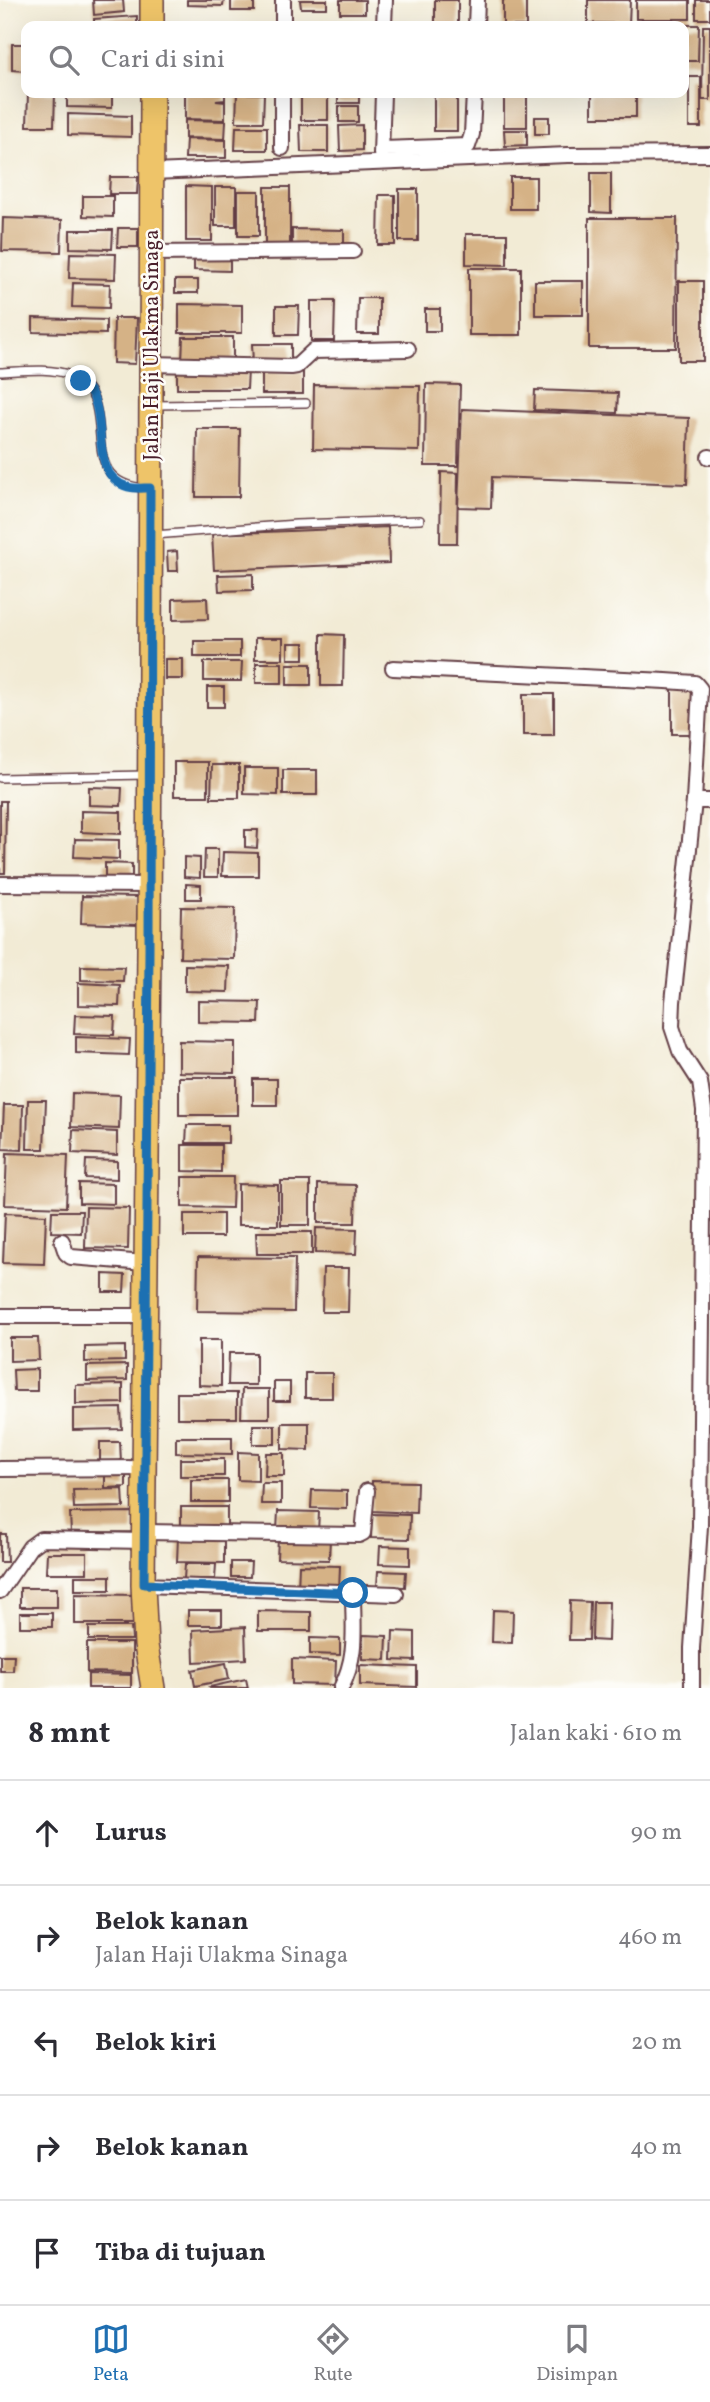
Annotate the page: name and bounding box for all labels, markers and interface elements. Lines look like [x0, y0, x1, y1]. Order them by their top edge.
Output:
search box [21, 21, 689, 98]
icon: search [45, 41, 83, 79]
text: Cari di sini [101, 42, 225, 78]
street label: Jalan Haji Ulakma Sinaga [138, 229, 167, 461]
route end [65, 365, 96, 396]
route start [337, 1577, 368, 1608]
text: 8 mnt [28, 1713, 110, 1755]
text: Jalan kaki · 610 m [510, 1718, 682, 1750]
icon: ahead [28, 1814, 66, 1852]
text: Lurus [95, 1815, 167, 1851]
text: 90 m [631, 1817, 682, 1849]
text: Belok kanan [95, 1904, 249, 1940]
icon: right [28, 1919, 66, 1957]
text: 460 m [618, 1922, 682, 1954]
text: Jalan Haji Ulakma Sinaga [95, 1940, 348, 1972]
icon: left [28, 2024, 66, 2062]
text: Belok kiri [95, 2025, 217, 2061]
text: 20 m [631, 2027, 682, 2059]
icon: right [28, 2129, 66, 2167]
text: Belok kanan [95, 2130, 249, 2166]
text: 40 m [630, 2132, 682, 2164]
icon: arrive [28, 2234, 66, 2272]
text: Tiba di tujuan [95, 2235, 266, 2271]
tab: Peta [92, 2320, 130, 2388]
tab: Rute [313, 2320, 353, 2388]
tab: Disimpan [536, 2320, 618, 2388]

